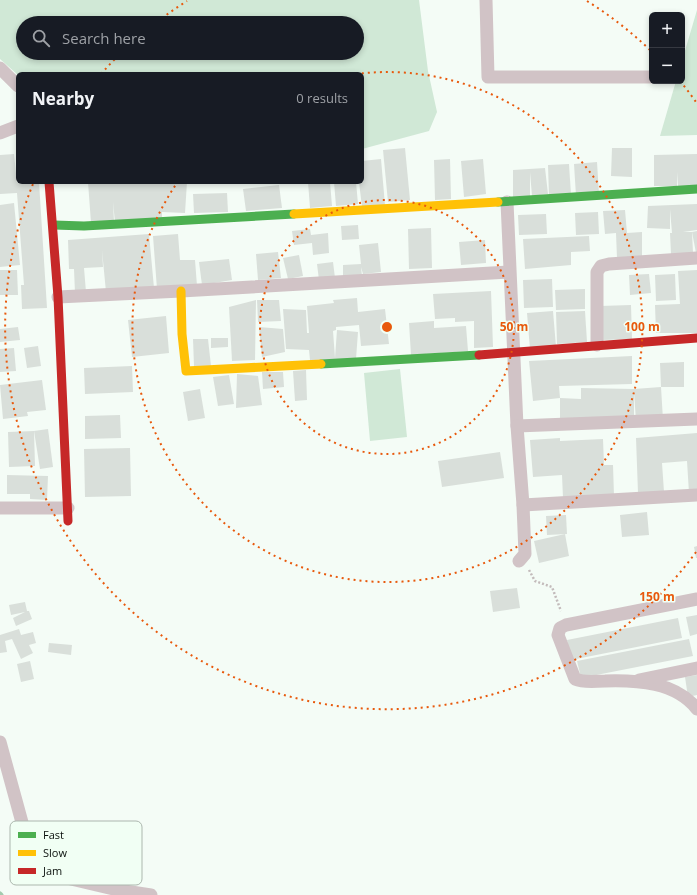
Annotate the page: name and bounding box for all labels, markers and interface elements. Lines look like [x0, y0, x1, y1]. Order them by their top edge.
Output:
map controls [649, 12, 685, 84]
button: + [649, 12, 685, 48]
search box [16, 16, 364, 60]
icon: search [30, 27, 52, 49]
text: Search here [62, 28, 146, 48]
button: − [649, 48, 685, 84]
text: Nearby [32, 87, 94, 110]
text: 0 results [296, 89, 348, 107]
text: 50 m [500, 318, 528, 335]
text: 100 m [624, 318, 660, 335]
centre of rings [380, 320, 394, 334]
text: 150 m [639, 588, 675, 605]
legend [10, 821, 142, 885]
text: Fast [43, 827, 64, 842]
text: Slow [43, 845, 67, 860]
text: Jam [42, 863, 62, 878]

